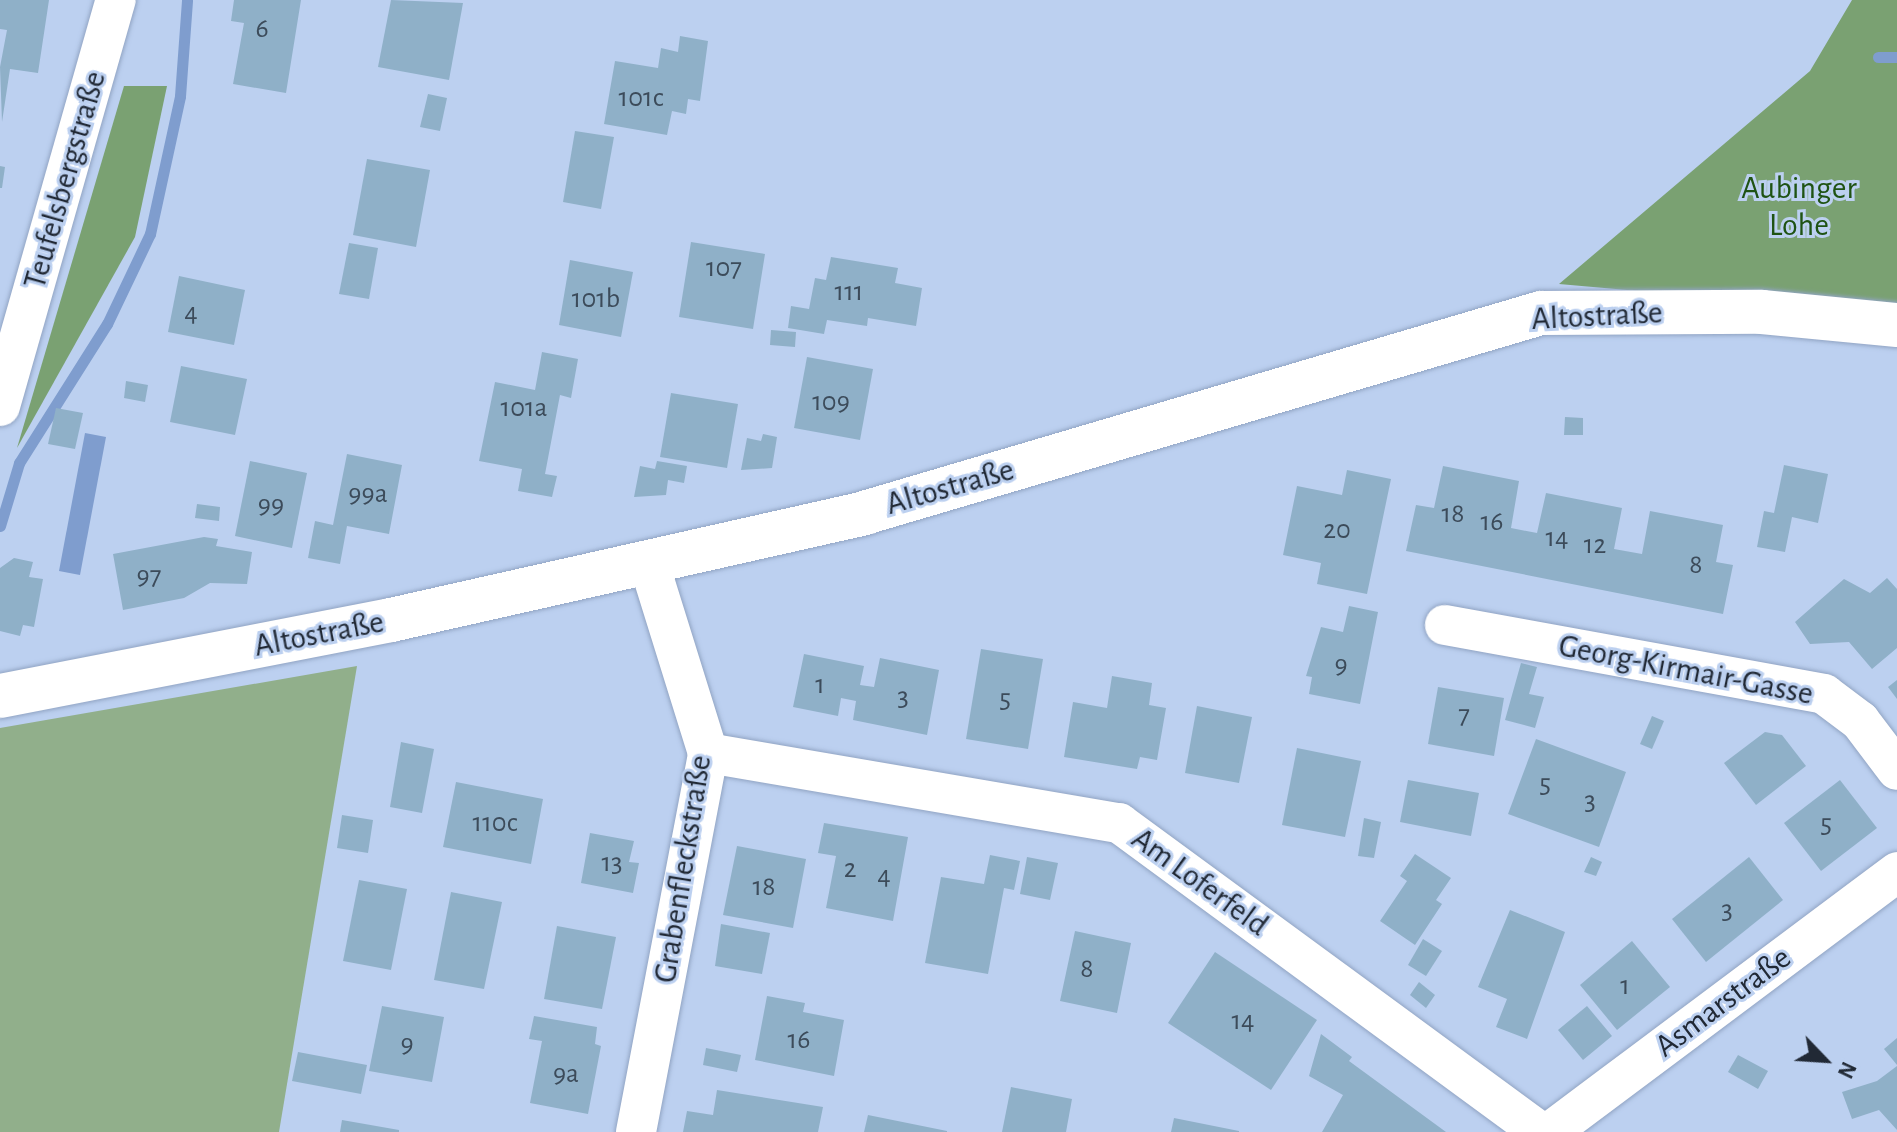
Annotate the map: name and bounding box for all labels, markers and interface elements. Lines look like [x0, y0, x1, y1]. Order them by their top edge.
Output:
house number: 6 [255, 12, 269, 46]
street label: Teufelsbergstraße [16, 67, 114, 293]
house number: 101c [619, 81, 663, 115]
park label: Aubinger Lohe [1741, 170, 1857, 245]
house number: 107 [706, 251, 742, 285]
house number: 111 [835, 275, 863, 309]
house number: 101b [572, 282, 620, 316]
street label: Altostraße [1530, 293, 1664, 339]
house number: 4 [184, 296, 198, 330]
house number: 109 [812, 385, 850, 419]
house number: 101a [501, 391, 547, 425]
street label: Altostraße [882, 450, 1018, 524]
house number: 99a [348, 477, 388, 511]
house number: 99 [258, 488, 284, 522]
house number: 18 [1442, 497, 1464, 531]
house number: 16 [1481, 505, 1503, 539]
house number: 20 [1323, 513, 1351, 547]
house number: 14 [1545, 521, 1569, 555]
house number: 12 [1584, 528, 1606, 562]
house number: 8 [1689, 548, 1703, 582]
house number: 97 [137, 559, 161, 593]
street label: Altostraße [251, 603, 387, 665]
street label: Georg-Kirmair-Gasse [1556, 627, 1816, 713]
house number: 9 [1334, 648, 1348, 682]
house number: 1 [815, 668, 825, 702]
house number: 3 [897, 680, 909, 714]
house number: 5 [999, 682, 1011, 716]
house number: 7 [1458, 698, 1470, 732]
street label: Grabenfleckstraße [646, 752, 720, 986]
house number: 5 [1539, 767, 1551, 801]
house number: 3 [1584, 784, 1596, 818]
house number: 110c [473, 806, 517, 840]
house number: 5 [1820, 807, 1832, 841]
street label: Am Loferfeld [1124, 820, 1276, 944]
house number: 13 [601, 846, 623, 880]
house number: 2 [844, 852, 856, 886]
house number: 4 [877, 859, 891, 893]
house number: 18 [753, 870, 775, 904]
house number: 3 [1721, 893, 1733, 927]
street label: Asmarstraße [1648, 939, 1798, 1065]
house number: 8 [1080, 952, 1094, 986]
house number: 1 [1620, 969, 1630, 1003]
house number: 14 [1231, 1004, 1255, 1038]
north arrow [1785, 1020, 1865, 1100]
house number: 16 [788, 1023, 810, 1057]
house number: 9 [400, 1027, 414, 1061]
house number: 9a [553, 1057, 579, 1091]
text: N [1834, 1059, 1860, 1082]

